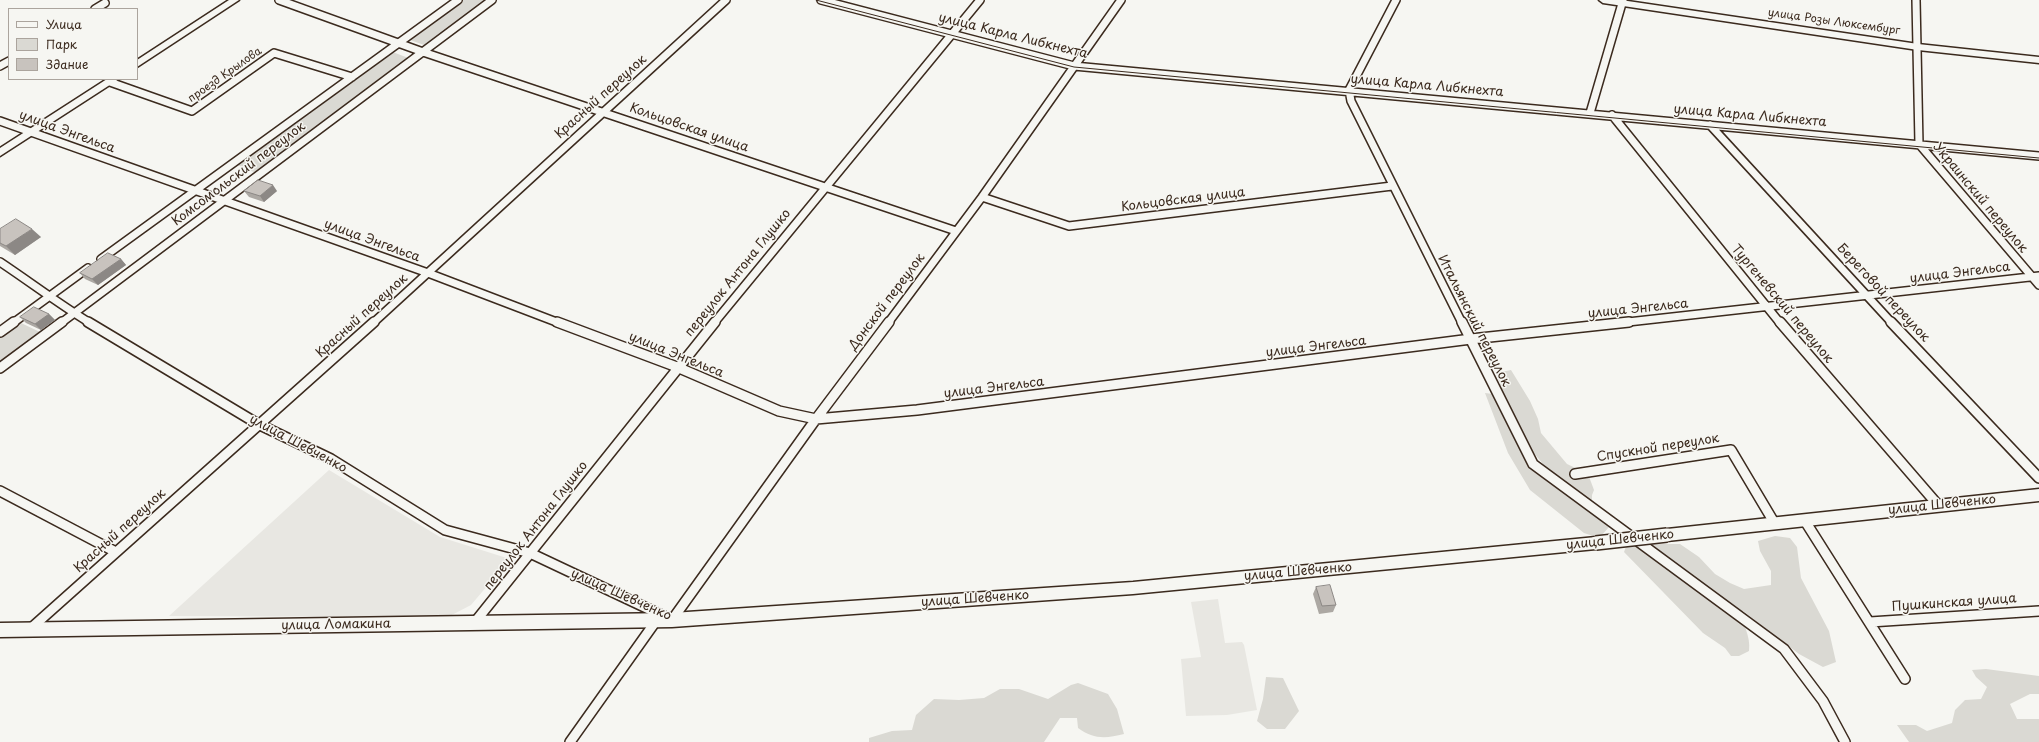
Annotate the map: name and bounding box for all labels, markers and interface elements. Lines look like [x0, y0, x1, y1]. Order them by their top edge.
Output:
street label: улица Розы Люксембург [1767, 6, 1901, 38]
legend [8, 8, 138, 80]
street label: улица Карла Либкнехта [937, 10, 1089, 62]
text: Улица [46, 15, 82, 33]
text: Парк [46, 35, 77, 53]
street label: проезд Крылова [186, 45, 264, 105]
street label: Красный переулок [552, 52, 650, 142]
text: Здание [46, 55, 88, 73]
street label: улица Карла Либкнехта [1350, 72, 1504, 100]
street label: Кольцовская улица [627, 100, 751, 156]
street label: улица Карла Либкнехта [1673, 102, 1827, 130]
street label: улица Энгельса [17, 107, 117, 157]
street label: Комсомольский переулок [169, 119, 309, 229]
street label: Украинский переулок [1929, 140, 2031, 256]
street label: Кольцовская улица [1120, 185, 1246, 215]
street label: переулок Антона Глушко [682, 206, 794, 340]
street label: улица Энгельса [322, 216, 422, 266]
street label: Береговой переулок [1834, 241, 1932, 345]
street label: Тургеневский переулок [1728, 242, 1836, 366]
street label: Донской переулок [846, 251, 928, 353]
street label: Итальянский переулок [1434, 253, 1514, 389]
street label: улица Энгельса [1909, 259, 2011, 287]
street label: Красный переулок [313, 271, 411, 361]
street label: улица Энгельса [1587, 296, 1689, 322]
street label: улица Энгельса [626, 329, 726, 381]
street label: улица Энгельса [1265, 333, 1367, 361]
street label: улица Энгельса [943, 374, 1045, 402]
street label: улица Шевченко [246, 412, 350, 476]
street label: Спускной переулок [1596, 431, 1720, 465]
street label: переулок Антона Глушко [481, 458, 591, 594]
street label: Красный переулок [71, 486, 169, 576]
street label: улица Шевченко [1887, 492, 1997, 518]
street label: улица Шевченко [1565, 527, 1675, 553]
street label: улица Шевченко [1243, 560, 1353, 584]
street label: улица Шевченко [568, 566, 674, 624]
street label: улица Шевченко [920, 587, 1030, 611]
street label: Пушкинская улица [1891, 591, 2017, 615]
street label: улица Ломакина [281, 616, 391, 634]

